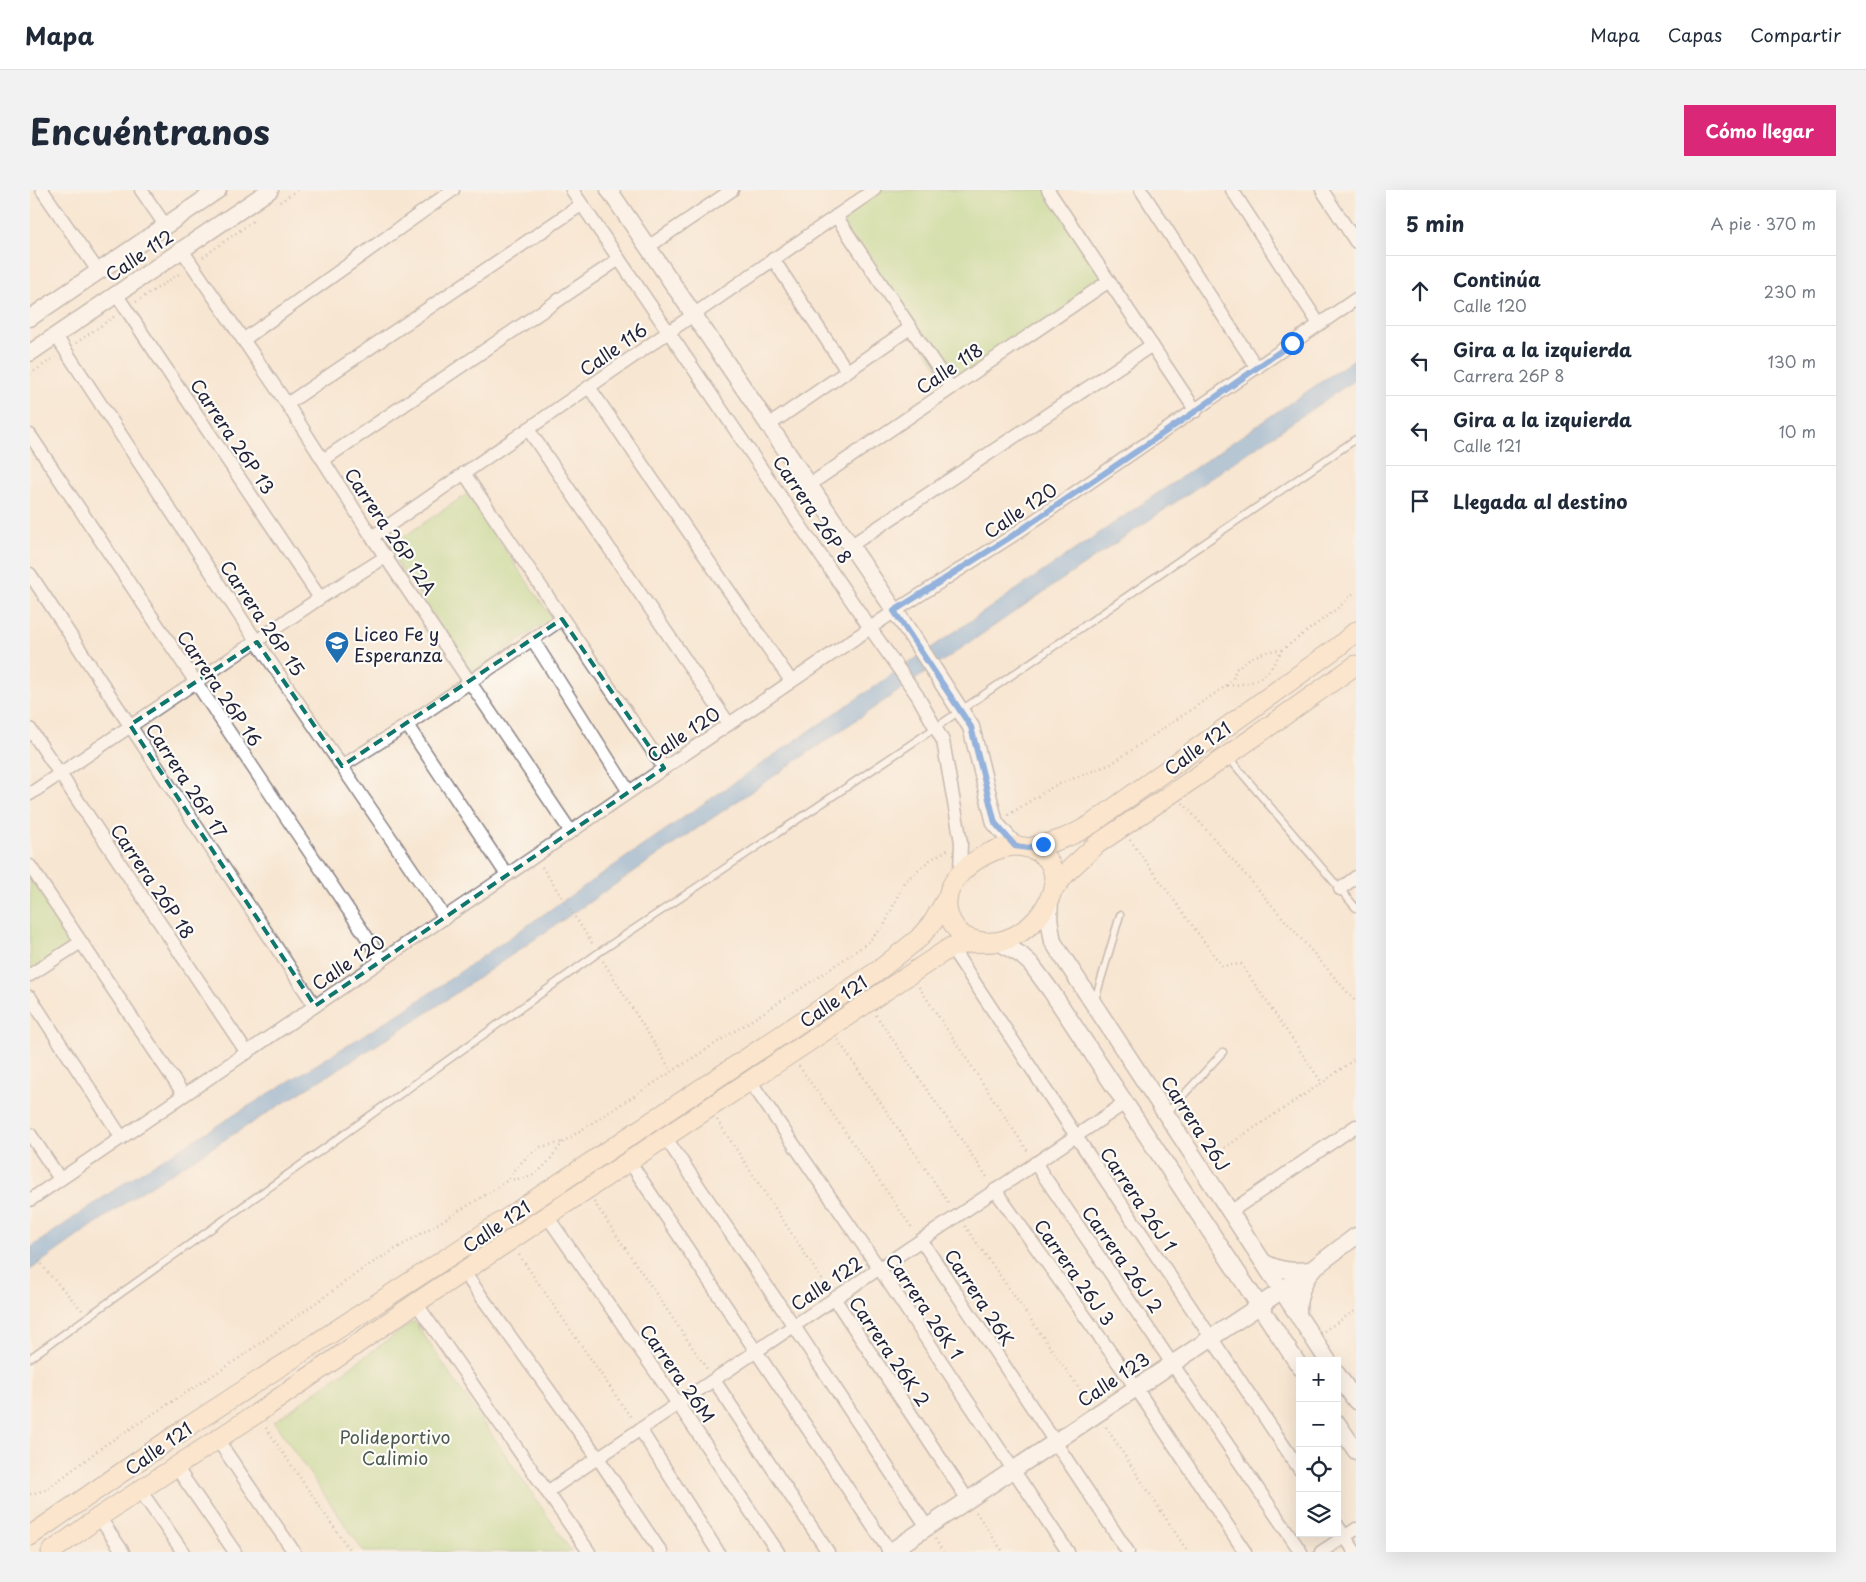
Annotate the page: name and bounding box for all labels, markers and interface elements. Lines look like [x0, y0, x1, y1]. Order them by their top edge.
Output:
text: Mapa [25, 17, 94, 53]
text: Mapa [1590, 21, 1640, 48]
text: Capas [1668, 21, 1722, 48]
text: Compartir [1750, 21, 1841, 48]
text: Encuéntranos [30, 104, 270, 157]
button: Cómo llegar [1684, 105, 1836, 156]
text: 5 min [1406, 207, 1464, 239]
text: A pie · 370 m [1711, 211, 1816, 235]
street label: Calle 112 [100, 222, 178, 288]
text: Continúa [1453, 265, 1541, 293]
icon: ahead [1406, 277, 1434, 305]
text: 230 m [1764, 279, 1816, 303]
text: Calle 120 [1453, 293, 1527, 317]
street label: Calle 116 [574, 316, 652, 382]
route start [1281, 332, 1304, 355]
text: Gira a la izquierda [1453, 335, 1632, 363]
street label: Calle 118 [910, 336, 988, 400]
icon: left [1406, 347, 1434, 375]
text: 130 m [1768, 349, 1816, 373]
text: Carrera 26P 8 [1453, 363, 1565, 387]
street label: Carrera 26P 13 [184, 373, 282, 499]
text: Gira a la izquierda [1453, 405, 1632, 433]
icon: left [1406, 417, 1434, 445]
text: 10 m [1779, 419, 1816, 443]
text: Calle 121 [1453, 433, 1521, 457]
street label: Carrera 26P 8 [767, 449, 859, 569]
street label: Carrera 26P 12A [338, 462, 444, 600]
street label: Calle 120 [978, 476, 1062, 544]
icon: arrive [1406, 487, 1434, 515]
text: Llegada al destino [1453, 487, 1627, 515]
street label: Carrera 26P 15 [214, 555, 312, 681]
place label: Liceo Fe y Esperanza [354, 620, 443, 668]
street label: Carrera 26P 16 [171, 624, 269, 752]
school or university icon: Liceo Fe y Esperanza [324, 630, 350, 664]
street label: Calle 120 [641, 700, 725, 768]
street label: Calle 121 [1158, 715, 1236, 781]
street label: Carrera 26P 17 [140, 717, 234, 843]
street label: Carrera 26P 18 [104, 818, 202, 944]
route end [1032, 833, 1055, 856]
street label: Calle 120 [306, 928, 390, 996]
street label: Calle 121 [794, 968, 872, 1034]
street label: Carrera 26J [1155, 1070, 1237, 1176]
street label: Carrera 26J 1 [1094, 1141, 1184, 1257]
street label: Calle 121 [457, 1193, 535, 1259]
street label: Carrera 26J 2 [1076, 1200, 1170, 1318]
street label: Carrera 26J 3 [1028, 1213, 1122, 1331]
street label: Carrera 26K [939, 1243, 1021, 1351]
street label: Carrera 26K 1 [880, 1248, 970, 1364]
street label: Calle 122 [785, 1249, 867, 1317]
street label: Carrera 26K 2 [843, 1290, 937, 1412]
street label: Carrera 26M [634, 1318, 722, 1428]
street label: Calle 123 [1071, 1345, 1155, 1413]
map controls [1296, 1357, 1341, 1537]
button: + [1296, 1357, 1341, 1402]
button: − [1296, 1402, 1341, 1447]
street label: Calle 121 [119, 1415, 197, 1481]
park label: Polideportivo Calimio [340, 1423, 450, 1471]
button: locate [1296, 1447, 1341, 1492]
button: layers [1296, 1492, 1341, 1537]

